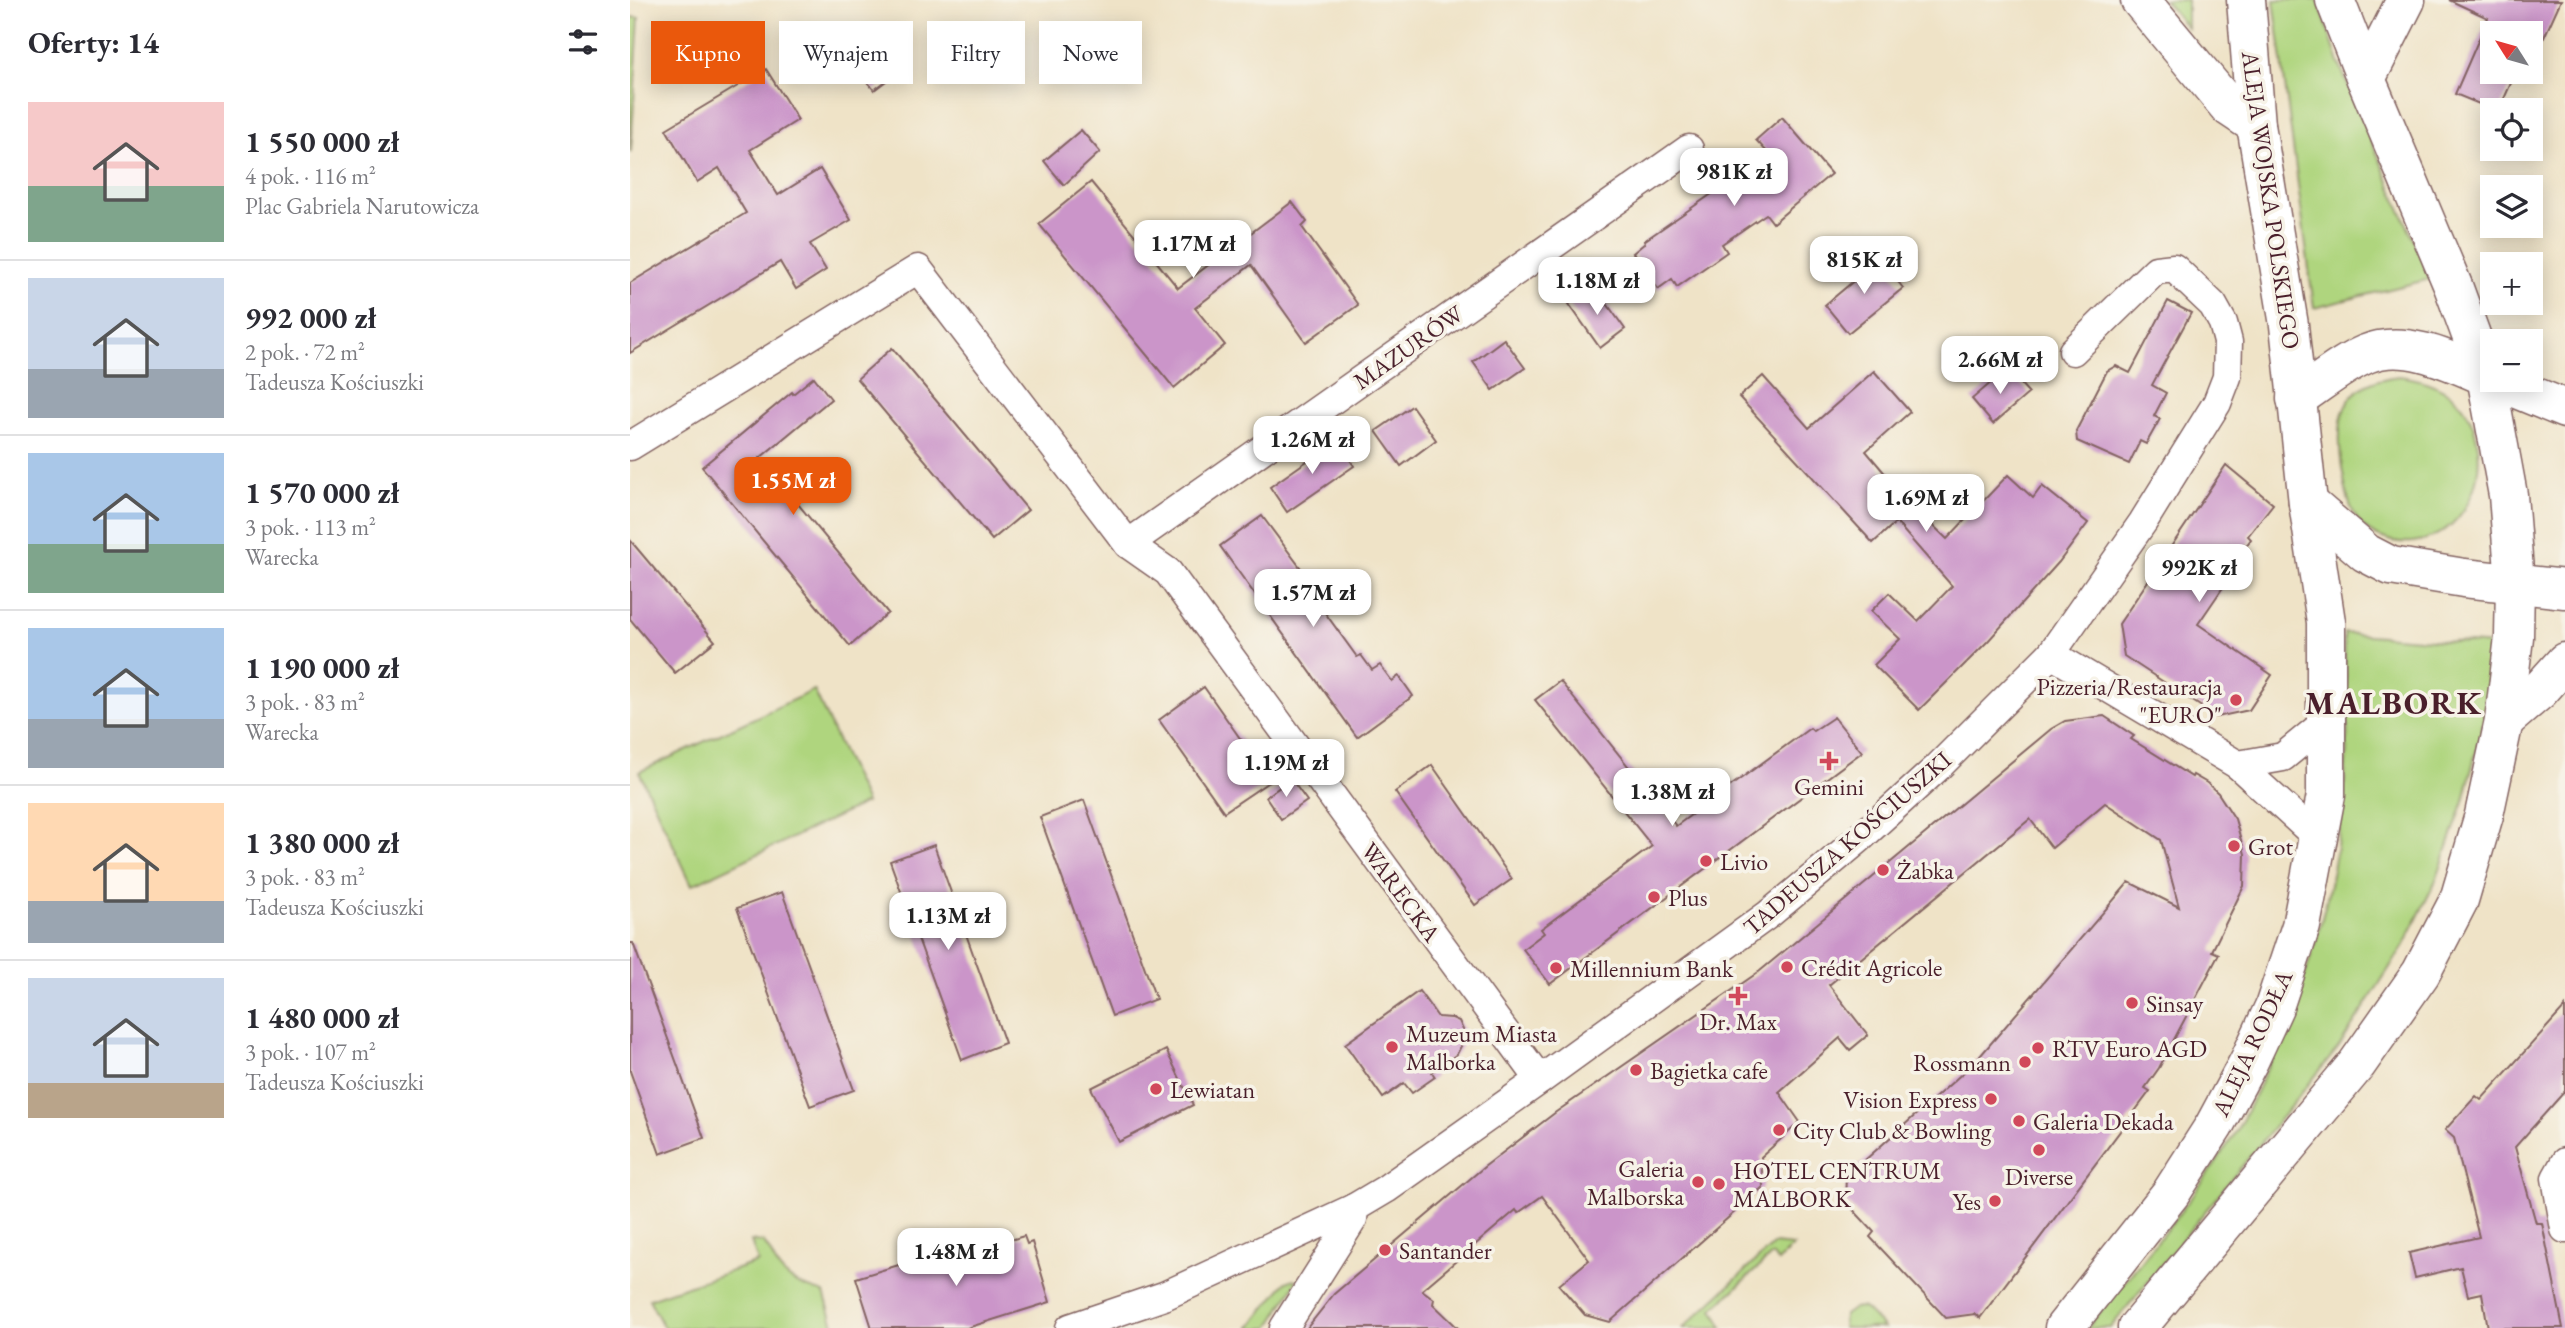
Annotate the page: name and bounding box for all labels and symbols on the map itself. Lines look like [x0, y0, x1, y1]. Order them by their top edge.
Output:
north arrow [2480, 21, 2543, 84]
street label: ALEJA WOJSKA POLSKIEGO [2235, 48, 2307, 351]
pin: 981K zł [1669, 148, 1799, 208]
pin: 1.17M zł [1121, 220, 1265, 280]
pin: 815K zł [1799, 236, 1929, 296]
pin: 1.18M zł [1525, 258, 1669, 317]
street label: MAZURÓW [1347, 297, 1470, 396]
pin: 2.66M zł [1928, 336, 2072, 396]
pin: 1.26M zł [1240, 416, 1384, 476]
pin: 1.55M zł [721, 458, 865, 517]
pin: 1.69M zł [1854, 475, 1998, 534]
pin: 992K zł [2134, 544, 2264, 604]
pin: 1.57M zł [1241, 570, 1385, 629]
place label: Pizzeria/Restauracja "EURO" [2037, 671, 2222, 730]
district label: MALBORK [2305, 682, 2483, 724]
marker: Pizzeria/Restauracja "EURO" [2228, 692, 2244, 708]
pin: 1.19M zł [1214, 740, 1358, 799]
street label: TADEUSZA KOŚCIUSZKI [1736, 744, 1958, 942]
marker: Gemini [1821, 753, 1837, 769]
pin: 1.38M zł [1600, 768, 1744, 828]
place label: Gemini [1794, 771, 1864, 802]
place label: Grot [2248, 831, 2293, 862]
street label: WARECKA [1354, 836, 1448, 948]
marker: Grot [2226, 838, 2242, 854]
place label: Livio [1720, 846, 1768, 877]
marker: Livio [1698, 853, 1714, 869]
place label: Żabka [1897, 855, 1954, 886]
marker: Żabka [1875, 862, 1891, 878]
place label: Plus [1668, 882, 1707, 913]
marker: Plus [1646, 889, 1662, 905]
pin: 1.13M zł [876, 892, 1020, 952]
place label: Crédit Agricole [1801, 952, 1942, 983]
place label: Millennium Bank [1570, 953, 1734, 984]
marker: Crédit Agricole [1779, 959, 1795, 975]
marker: Millennium Bank [1548, 960, 1564, 976]
street label: ALEJA RODŁA [2204, 965, 2300, 1122]
marker: Dr. Max [1730, 988, 1746, 1004]
place label: Sinsay [2146, 988, 2204, 1019]
marker: Sinsay [2124, 995, 2140, 1011]
place label: Dr. Max [1699, 1006, 1777, 1037]
place label: Muzeum Miasta Malborka [1406, 1018, 1557, 1077]
place label: RTV Euro AGD [2052, 1033, 2207, 1064]
marker: Muzeum Miasta Malborka [1384, 1039, 1400, 1055]
marker: RTV Euro AGD [2030, 1040, 2046, 1056]
place label: Rossmann [1913, 1047, 2011, 1078]
marker: Rossmann [2017, 1054, 2033, 1070]
place label: Bagietka cafe [1650, 1055, 1768, 1086]
marker: Bagietka cafe [1628, 1062, 1644, 1078]
place label: Lewiatan [1170, 1074, 1255, 1105]
marker: Lewiatan [1148, 1081, 1164, 1097]
place label: Vision Express [1843, 1084, 1977, 1115]
marker: Vision Express [1983, 1091, 1999, 1107]
place label: Galeria Dekada [2033, 1106, 2174, 1137]
marker: Galeria Dekada [2011, 1113, 2027, 1129]
place label: City Club & Bowling [1793, 1115, 1992, 1146]
marker: City Club & Bowling [1771, 1122, 1787, 1138]
marker: Diverse [2031, 1142, 2047, 1158]
place label: Galeria Malborska [1587, 1153, 1684, 1212]
place label: HOTEL CENTRUM MALBORK [1733, 1155, 1941, 1214]
place label: Diverse [2005, 1161, 2073, 1192]
marker: Galeria Malborska [1690, 1174, 1706, 1190]
marker: HOTEL CENTRUM MALBORK [1711, 1176, 1727, 1192]
place label: Yes [1952, 1186, 1981, 1217]
marker: Yes [1987, 1193, 2003, 1209]
pin: 1.48M zł [884, 1228, 1028, 1288]
place label: Santander [1399, 1235, 1492, 1266]
marker: Santander [1377, 1242, 1393, 1258]

